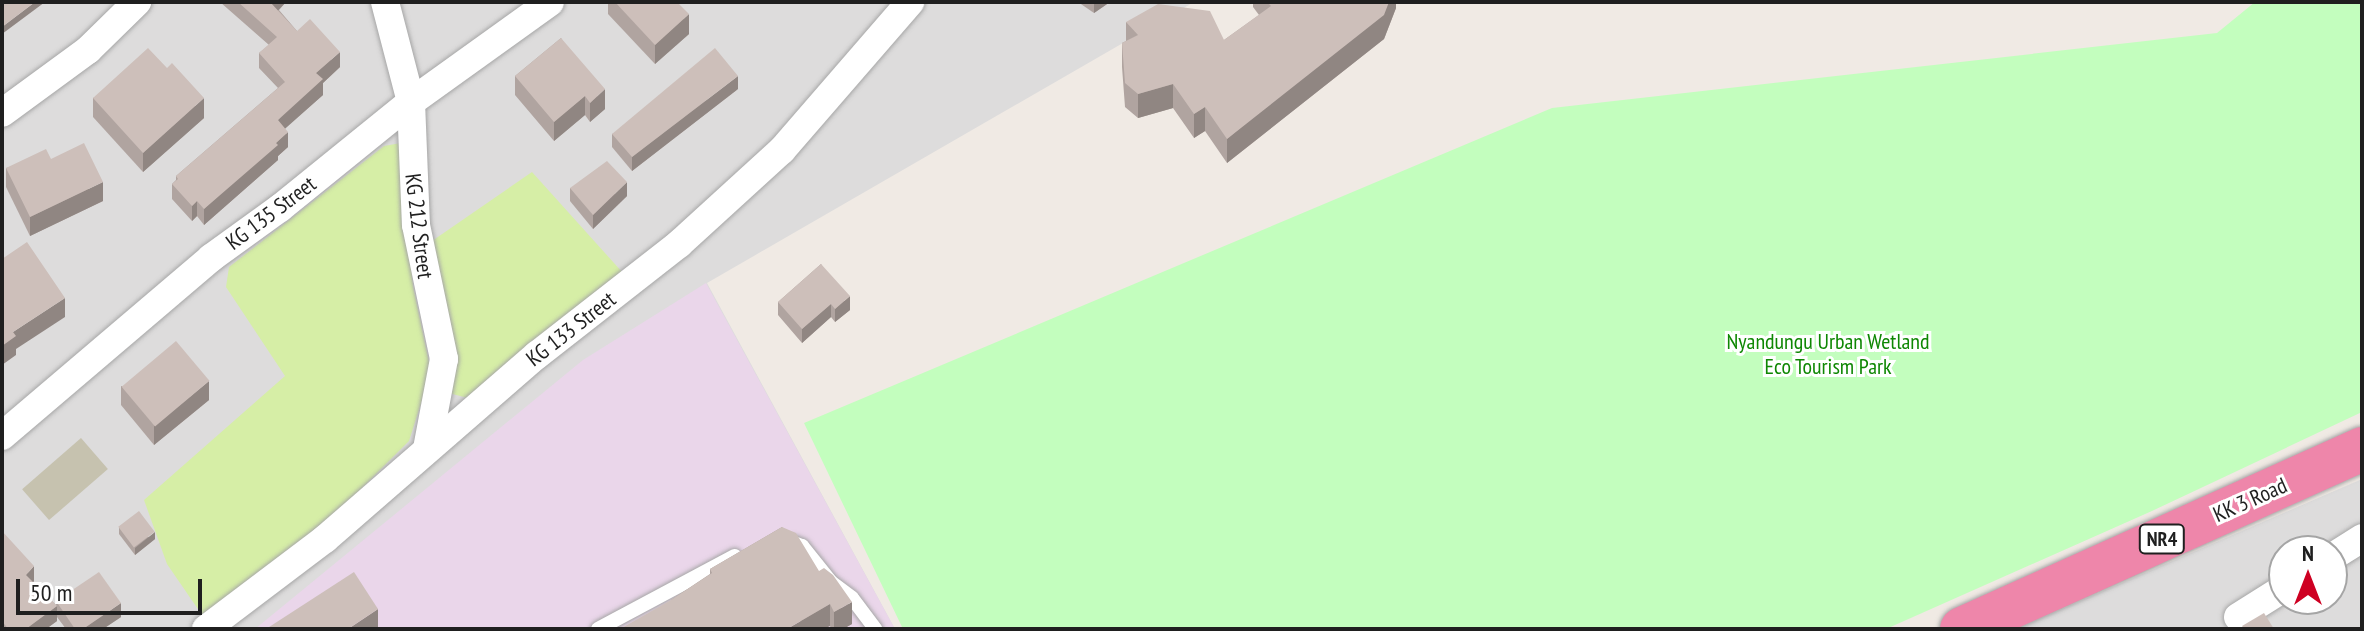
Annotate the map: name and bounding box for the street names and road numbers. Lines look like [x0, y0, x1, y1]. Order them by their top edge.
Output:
street label: KG 135 Street [221, 171, 321, 255]
street label: KG 212 Street [399, 172, 439, 280]
street label: KG 133 Street [521, 286, 621, 372]
street label: KK 3 Road [2209, 472, 2291, 528]
road number: NR4 [2138, 523, 2186, 555]

